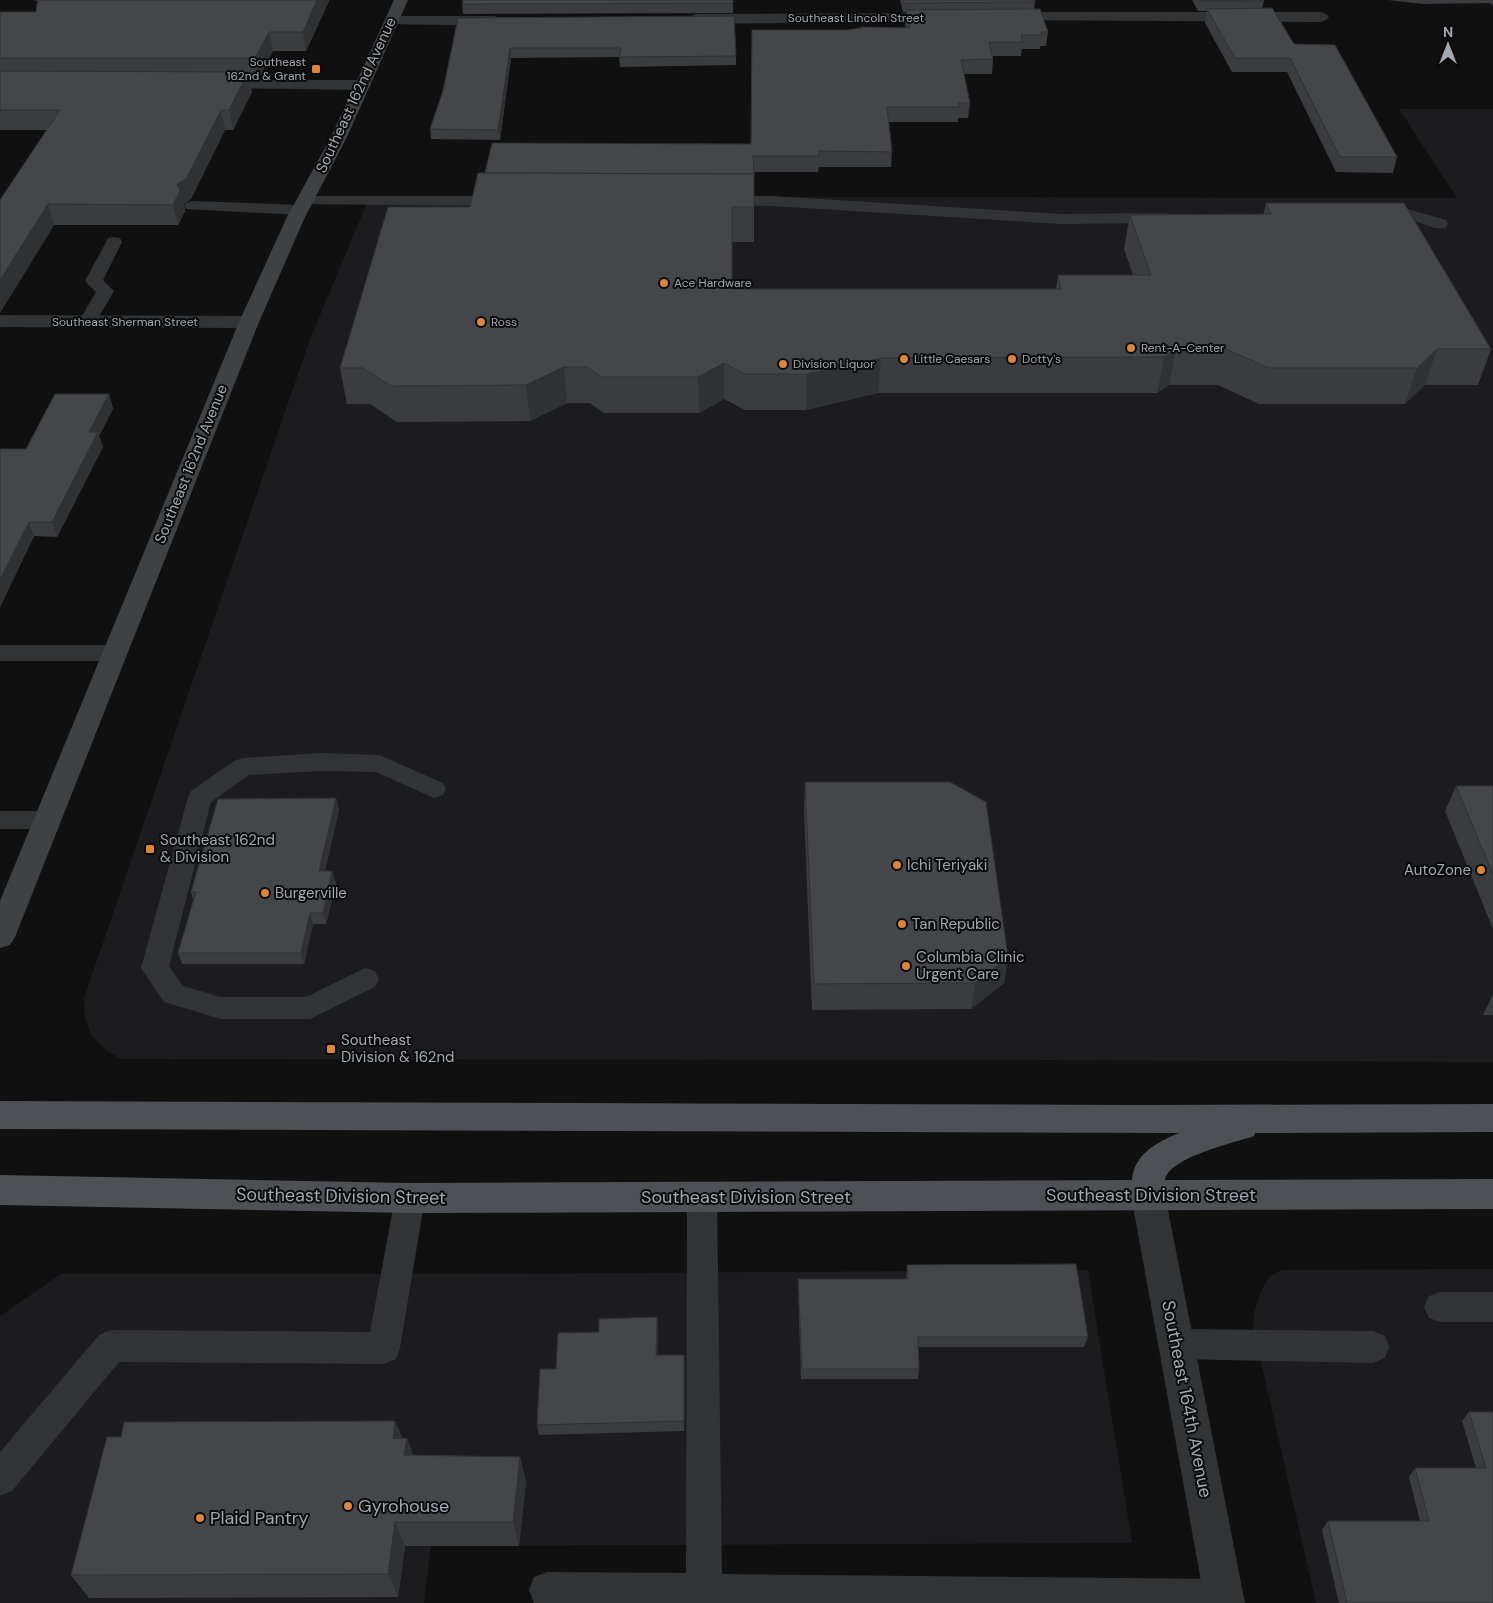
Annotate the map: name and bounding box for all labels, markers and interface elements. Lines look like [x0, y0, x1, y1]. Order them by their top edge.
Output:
street label: Southeast Lincoln Street [788, 10, 924, 26]
street label: Southeast 162nd Avenue [311, 14, 401, 176]
north arrow [1423, 20, 1473, 70]
text: N [1443, 23, 1453, 41]
place label: Southeast 162nd & Grant [227, 54, 306, 84]
marker: Southeast 162nd & Grant [310, 63, 322, 75]
place label: Ace Hardware [674, 275, 752, 291]
marker: Ace Hardware [658, 277, 670, 289]
street label: Southeast Sherman Street [52, 314, 198, 330]
place label: Ross [491, 314, 517, 330]
marker: Ross [475, 316, 487, 328]
place label: Rent-A-Center [1141, 340, 1225, 356]
marker: Rent-A-Center [1125, 342, 1137, 354]
place label: Little Caesars [914, 351, 990, 367]
place label: Dotty's [1022, 351, 1061, 367]
marker: Little Caesars [898, 353, 910, 365]
marker: Dotty's [1006, 353, 1018, 365]
place label: Division Liquor [793, 356, 875, 372]
marker: Division Liquor [777, 358, 789, 370]
street label: Southeast 162nd Avenue [150, 382, 232, 546]
place label: Southeast 162nd & Division [160, 830, 275, 867]
marker: Southeast 162nd & Division [144, 843, 156, 855]
place label: Ichi Teriyaki [907, 855, 987, 875]
marker: Ichi Teriyaki [891, 859, 903, 871]
place label: AutoZone [1404, 860, 1471, 880]
marker: AutoZone [1475, 864, 1487, 876]
place label: Burgerville [275, 883, 347, 903]
marker: Burgerville [259, 887, 271, 899]
place label: Tan Republic [912, 914, 1000, 934]
marker: Tan Republic [896, 918, 908, 930]
place label: Columbia Clinic Urgent Care [916, 947, 1025, 984]
marker: Columbia Clinic Urgent Care [900, 960, 912, 972]
place label: Southeast Division & 162nd [341, 1030, 454, 1067]
marker: Southeast Division & 162nd [325, 1043, 337, 1055]
street label: Southeast Division Street [236, 1182, 446, 1210]
street label: Southeast Division Street [1046, 1183, 1256, 1207]
street label: Southeast Division Street [641, 1185, 851, 1209]
street label: Southeast 164th Avenue [1156, 1298, 1218, 1500]
place label: Gyrohouse [358, 1494, 449, 1518]
marker: Gyrohouse [342, 1500, 354, 1512]
place label: Plaid Pantry [210, 1506, 309, 1530]
marker: Plaid Pantry [194, 1512, 206, 1524]

